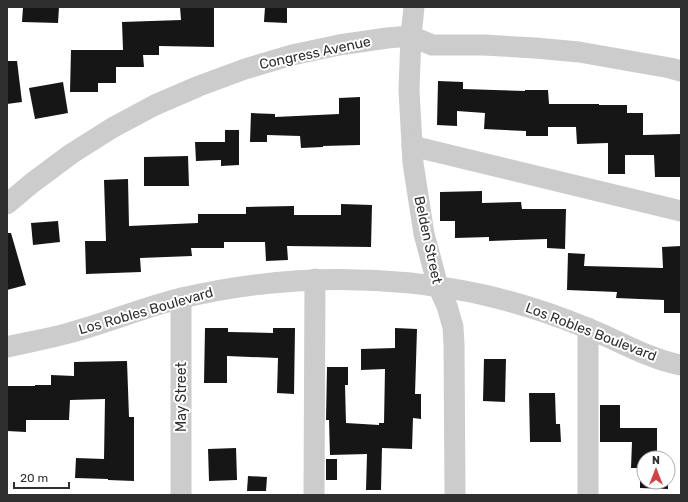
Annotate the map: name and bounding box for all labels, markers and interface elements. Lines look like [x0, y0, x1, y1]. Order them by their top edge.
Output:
street label: Congress Avenue [258, 33, 372, 73]
street label: Belden Street [410, 195, 446, 286]
street label: Los Robles Boulevard [77, 284, 215, 338]
street label: Los Robles Boulevard [523, 299, 659, 365]
street label: May Street [173, 362, 190, 432]
north arrow [636, 450, 676, 490]
text: N [652, 454, 660, 467]
scale bar [14, 464, 69, 490]
text: 20 m [20, 471, 48, 485]

